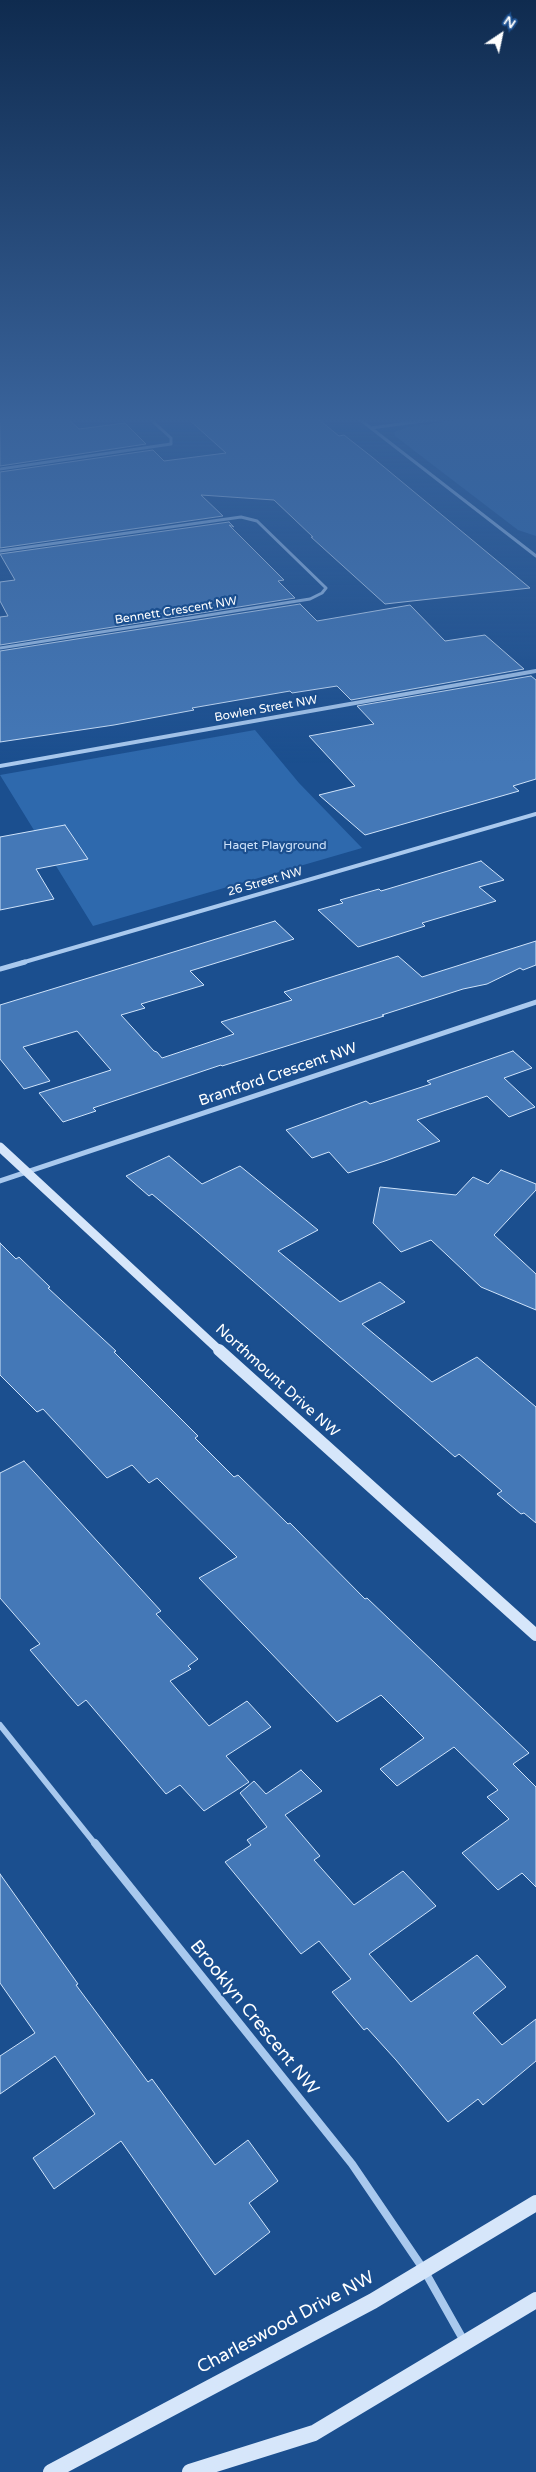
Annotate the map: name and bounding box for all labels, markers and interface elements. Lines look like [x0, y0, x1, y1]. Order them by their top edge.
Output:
north arrow [476, 10, 526, 60]
text: N [500, 12, 519, 32]
street label: Bennett Crescent NW [114, 594, 238, 628]
street label: Bowlen Street NW [213, 693, 319, 725]
park label: Haqet Playground [223, 839, 327, 853]
street label: 26 Street NW [226, 864, 304, 900]
street label: Brantford Crescent NW [196, 1039, 360, 1111]
street label: Northmount Drive NW [211, 1321, 343, 1441]
street label: Brooklyn Crescent NW [185, 1936, 323, 2100]
street label: Charleswood Drive NW [194, 2267, 378, 2379]

